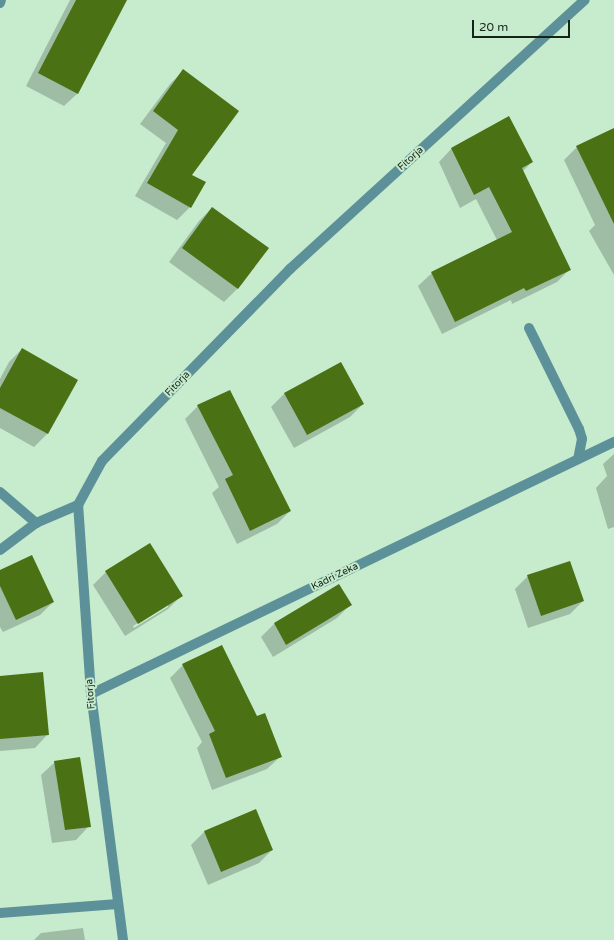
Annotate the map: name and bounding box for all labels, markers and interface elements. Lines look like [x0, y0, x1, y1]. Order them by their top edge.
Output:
scale bar [474, 12, 572, 38]
text: 20 m [479, 20, 508, 34]
street label: Fitorja [396, 144, 426, 174]
street label: Fitorja [163, 369, 193, 399]
street label: Kadri Zeka [310, 561, 360, 593]
street label: Fitorja [84, 678, 98, 710]

